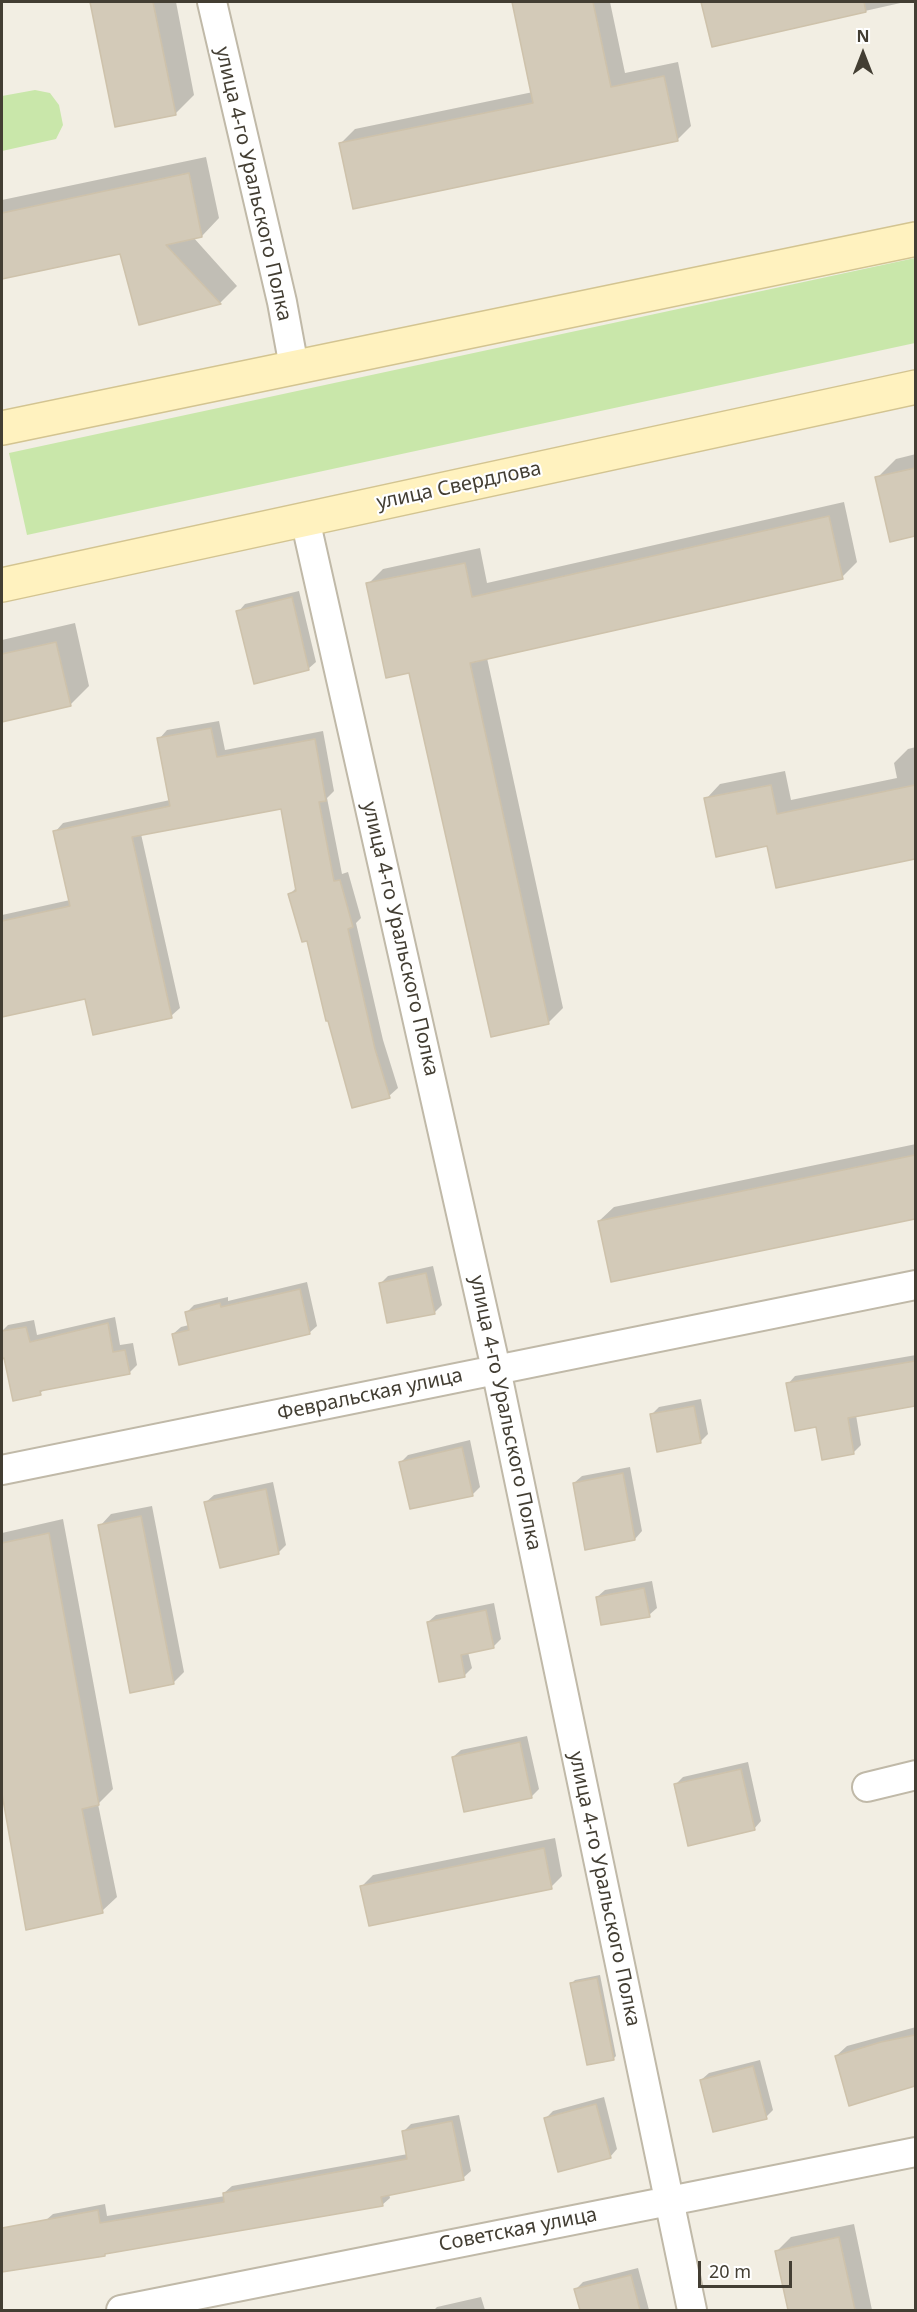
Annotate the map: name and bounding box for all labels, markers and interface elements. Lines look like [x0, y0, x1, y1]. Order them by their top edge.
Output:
north arrow [833, 24, 893, 84]
text: N [856, 25, 870, 47]
street label: улица 4-го Уральского Полка [210, 45, 296, 323]
street label: улица Свердлова [375, 457, 543, 515]
street label: улица 4-го Уральского Полка [357, 800, 443, 1078]
street label: улица 4-го Уральского Полка [464, 1273, 546, 1553]
street label: Февральская улица [275, 1364, 465, 1426]
street label: улица 4-го Уральского Полка [563, 1749, 645, 2029]
street label: Советская улица [437, 2203, 599, 2257]
scale bar [701, 2249, 796, 2287]
text: 20 m [709, 2259, 751, 2283]

